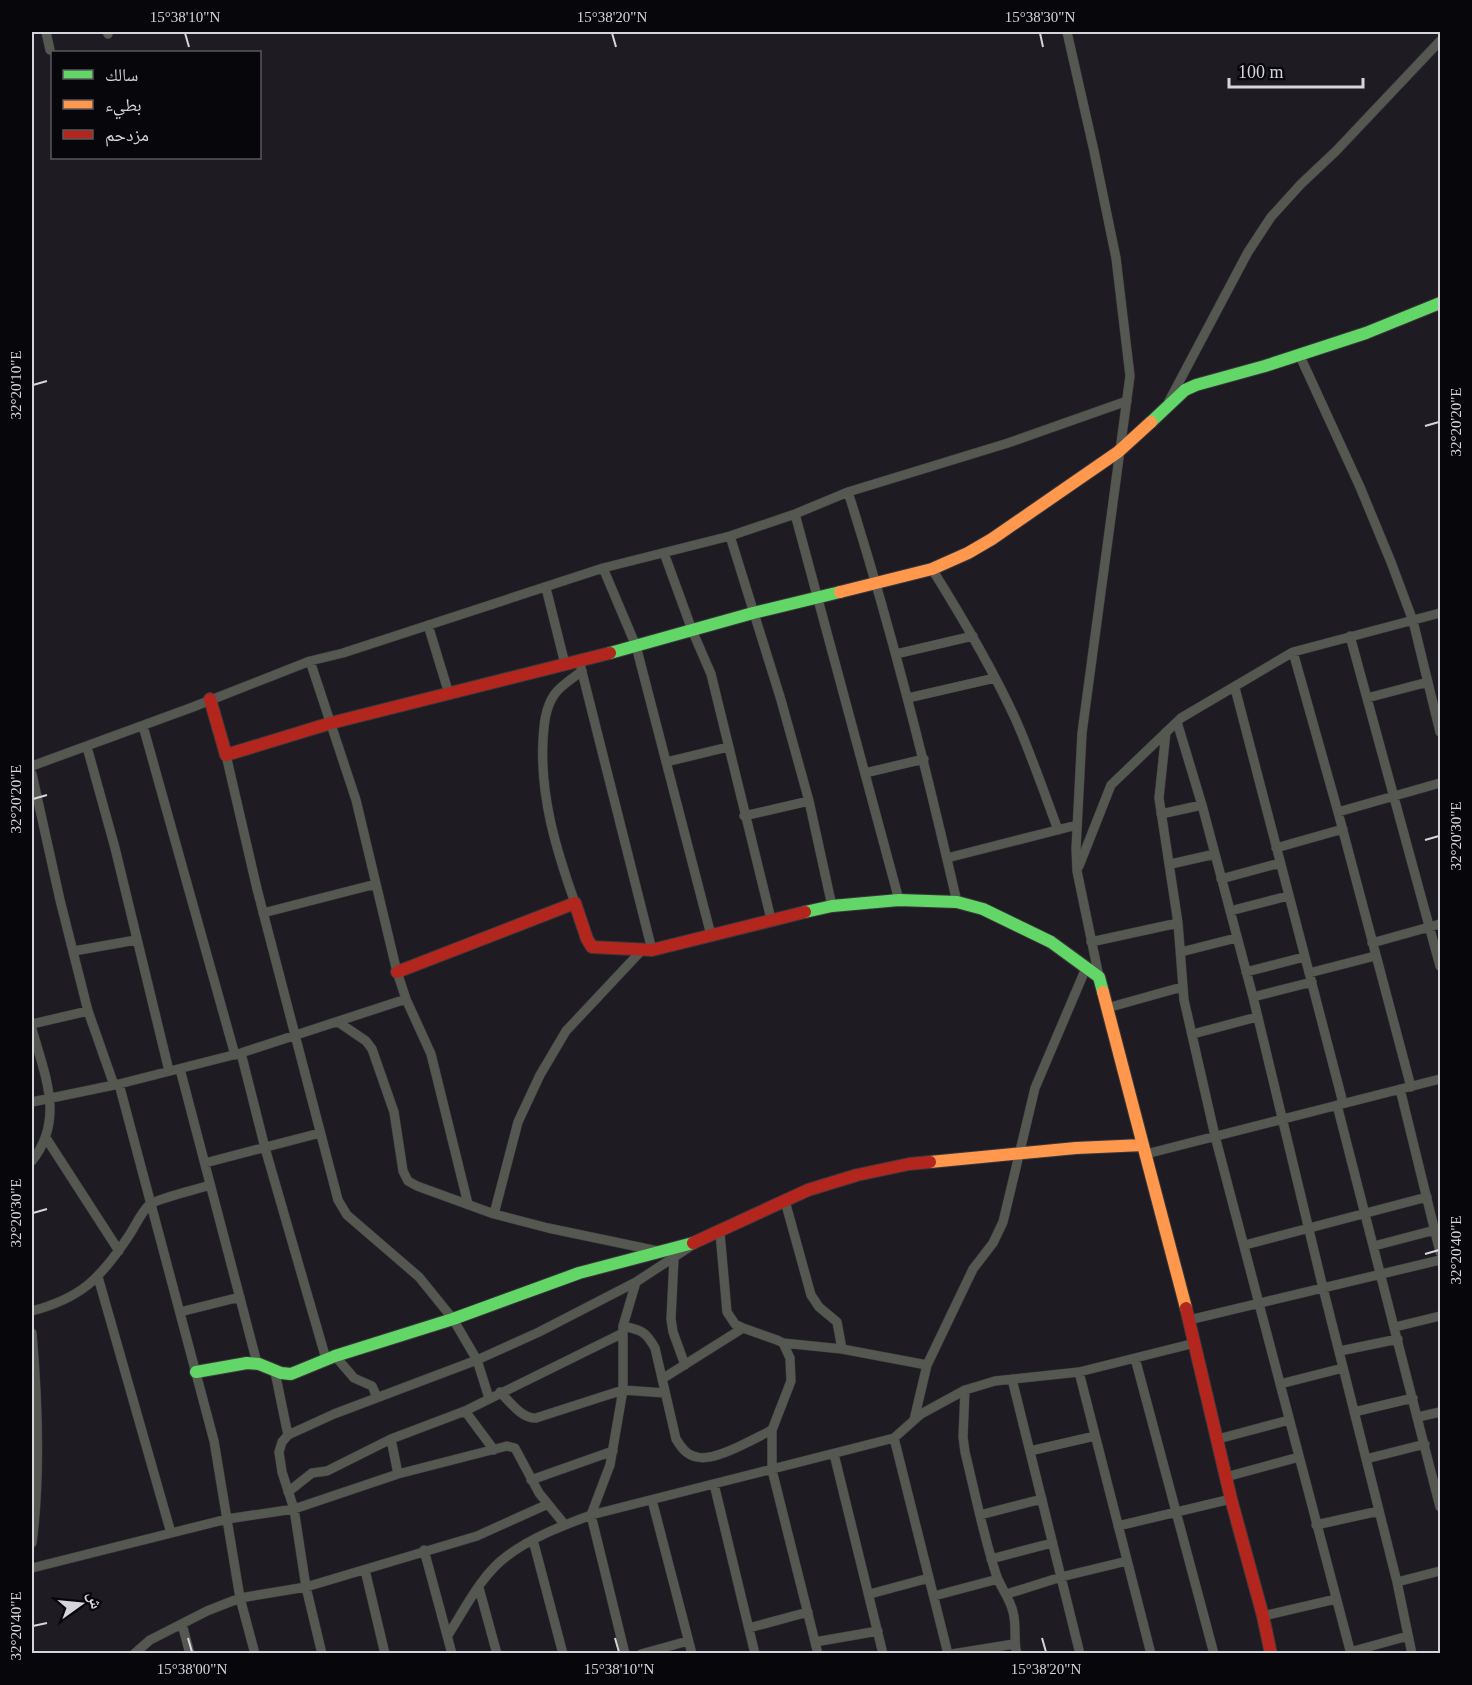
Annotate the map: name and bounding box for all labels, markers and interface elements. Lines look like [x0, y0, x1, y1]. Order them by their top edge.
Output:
text: 15°38'10"N [150, 9, 220, 25]
text: 15°38'20"N [577, 9, 647, 25]
text: 15°38'30"N [1005, 9, 1075, 25]
legend [51, 51, 261, 159]
scale bar [1229, 51, 1362, 89]
text: 100 m [1238, 62, 1284, 82]
text: سالك [105, 65, 138, 85]
text: بطيء [105, 95, 142, 120]
text: مزدحم [105, 125, 149, 147]
text: 32°20'10"E [8, 351, 24, 420]
text: 32°20'20"E [1448, 388, 1464, 457]
text: 32°20'20"E [8, 765, 24, 834]
text: 32°20'30"E [1448, 802, 1464, 871]
text: 32°20'30"E [8, 1179, 24, 1248]
text: 32°20'40"E [1448, 1216, 1464, 1285]
north arrow [51, 1574, 111, 1634]
text: ش [84, 1590, 105, 1611]
text: 32°20'40"E [8, 1592, 24, 1661]
text: 15°38'00"N [157, 1661, 227, 1677]
text: 15°38'10"N [584, 1661, 654, 1677]
text: 15°38'20"N [1011, 1661, 1081, 1677]

